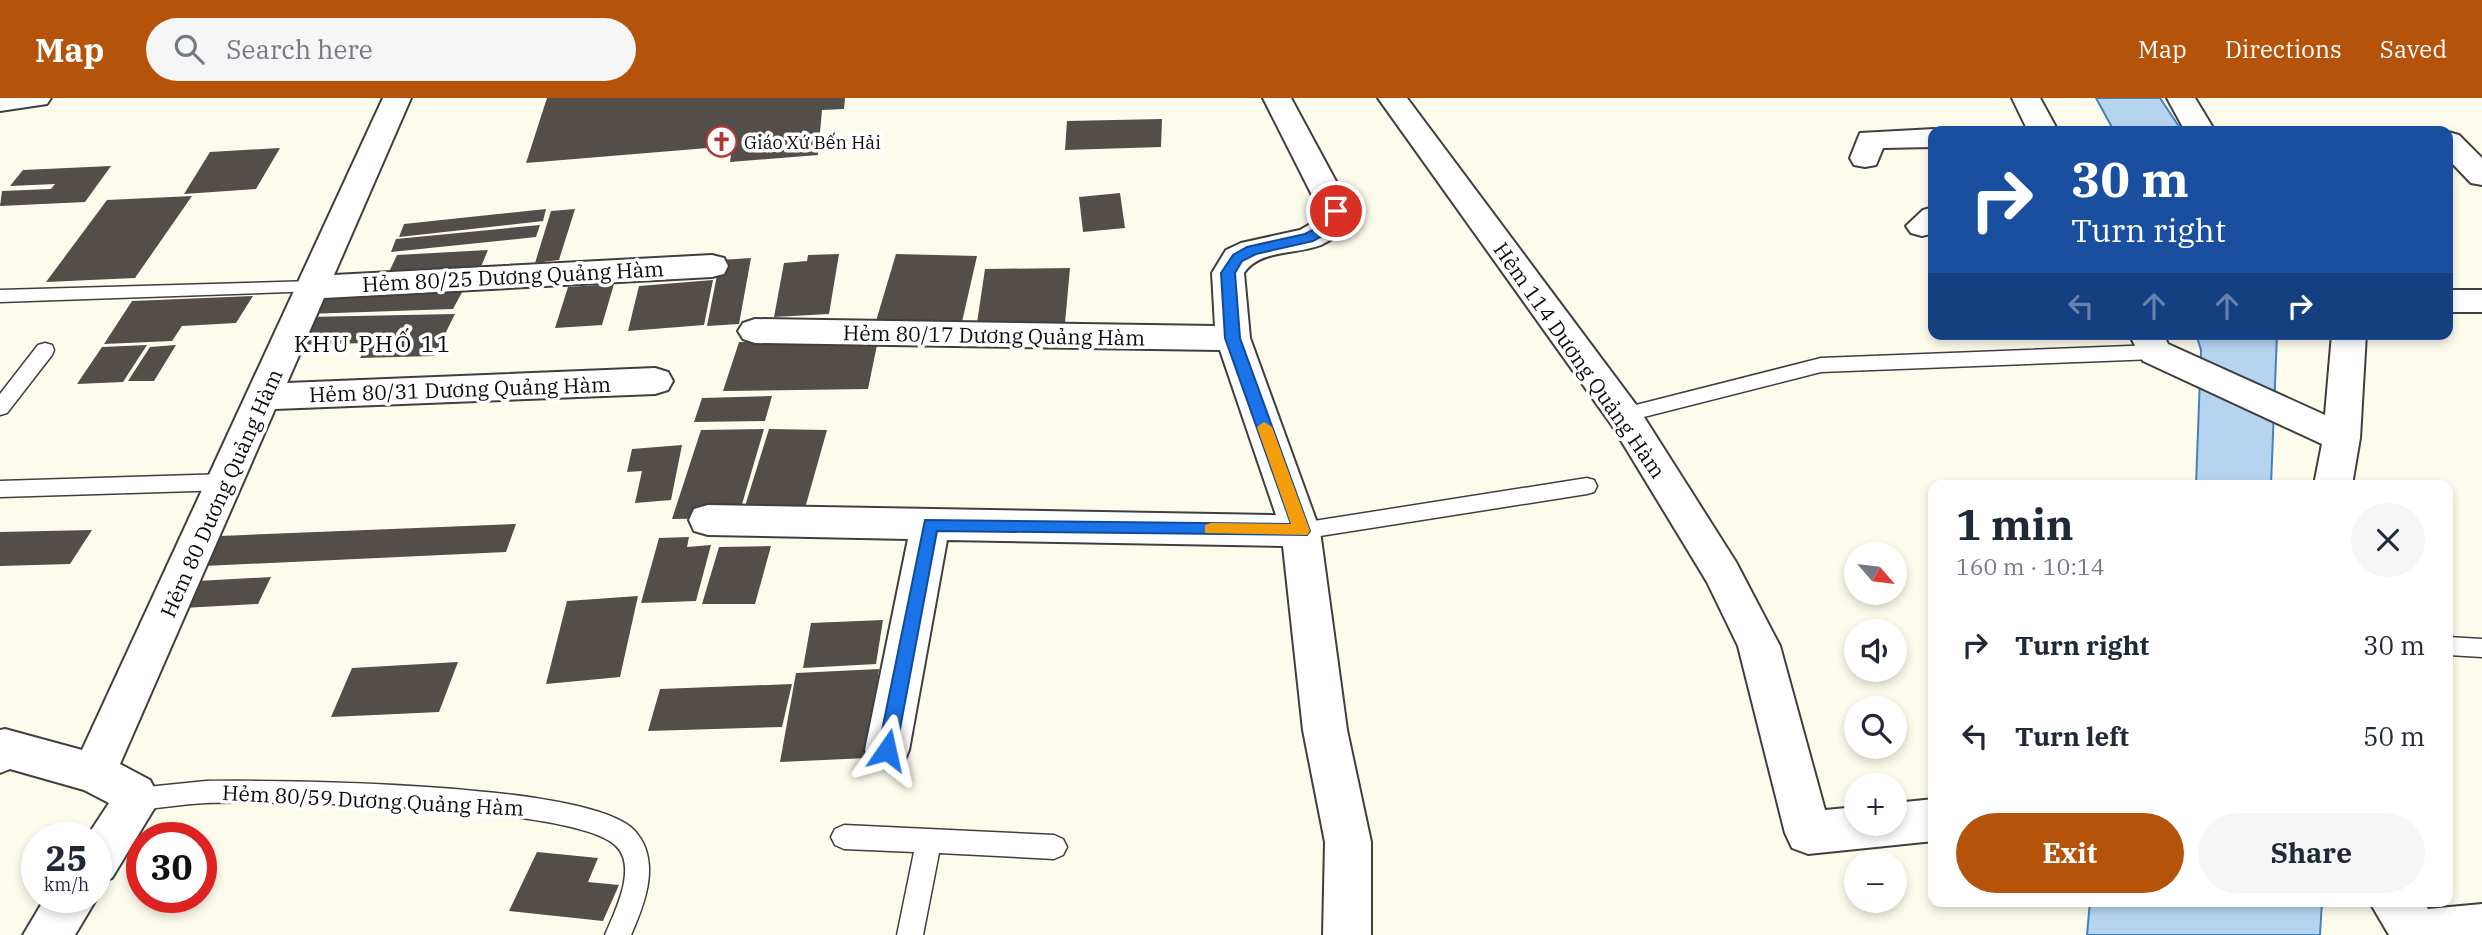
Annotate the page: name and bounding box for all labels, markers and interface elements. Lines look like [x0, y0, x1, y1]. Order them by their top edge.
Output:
search box [146, 18, 636, 81]
text: Map [35, 28, 104, 71]
icon: search [170, 30, 208, 68]
text: Search here [226, 32, 373, 66]
text: Map [2138, 33, 2187, 65]
text: Directions [2225, 33, 2342, 65]
text: Saved [2380, 33, 2447, 65]
church icon: Giáo Xứ Bến Hải [704, 125, 738, 159]
place label: Giáo Xứ Bến Hải [744, 131, 881, 154]
text: 30 m [2071, 147, 2189, 210]
icon: right [1956, 154, 2047, 245]
pin [1306, 181, 1366, 241]
icon: arrive [1317, 192, 1355, 230]
text: Turn right [2071, 209, 2226, 251]
street label: Hẻm 114 Dương Quảng Hàm [1488, 236, 1672, 484]
street label: Hẻm 80/25 Dương Quảng Hàm [361, 254, 665, 298]
icon: left [2062, 287, 2100, 325]
icon: ahead [2135, 287, 2173, 325]
icon: ahead [2208, 287, 2246, 325]
icon: right [2281, 287, 2319, 325]
street label: Hẻm 80/17 Dương Quảng Hàm [843, 318, 1145, 352]
district label: KHU PHỐ 11 [294, 327, 452, 358]
street label: Hẻm 80 Dương Quảng Hàm [153, 364, 289, 622]
street label: Hẻm 80/31 Dương Quảng Hàm [308, 370, 612, 408]
text: 1 min [1956, 497, 2074, 552]
button: close [2351, 503, 2425, 577]
north arrow [1844, 542, 1908, 606]
map controls [1844, 542, 1907, 913]
text: 160 m · 10:14 [1956, 551, 2105, 581]
button: sound [1844, 619, 1907, 682]
icon: right [1956, 626, 1994, 664]
text: Turn right [2015, 628, 2149, 662]
text: 30 m [2363, 628, 2425, 662]
button: search [1844, 696, 1907, 759]
position arrow [850, 713, 924, 787]
icon: left [1956, 717, 1994, 755]
text: Turn left [2015, 719, 2129, 753]
text: 50 m [2363, 719, 2425, 753]
button: + [1844, 773, 1907, 836]
street label: Hẻm 80/59 Dương Quảng Hàm [221, 778, 525, 822]
button: Exit [1956, 813, 2184, 893]
button: Share [2198, 813, 2425, 893]
speed limit sign: 30 [126, 822, 217, 913]
text: 25 [45, 835, 88, 881]
button: − [1844, 850, 1907, 913]
text: km/h [44, 873, 89, 896]

